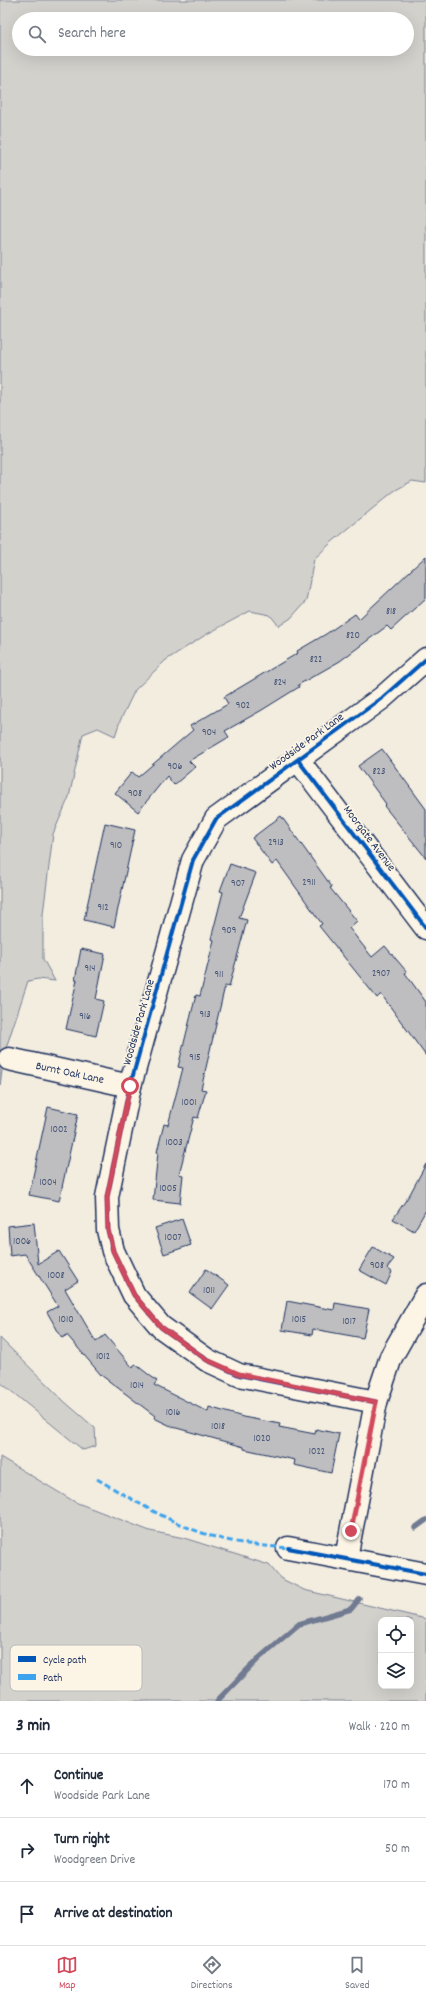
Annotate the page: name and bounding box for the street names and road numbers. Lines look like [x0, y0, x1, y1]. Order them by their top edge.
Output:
street label: Woodside Park Lane [266, 709, 348, 775]
street label: Moorgate Avenue [338, 803, 399, 875]
street label: Woodside Park Lane [119, 977, 160, 1067]
street label: Burnt Oak Lane [34, 1058, 105, 1089]

